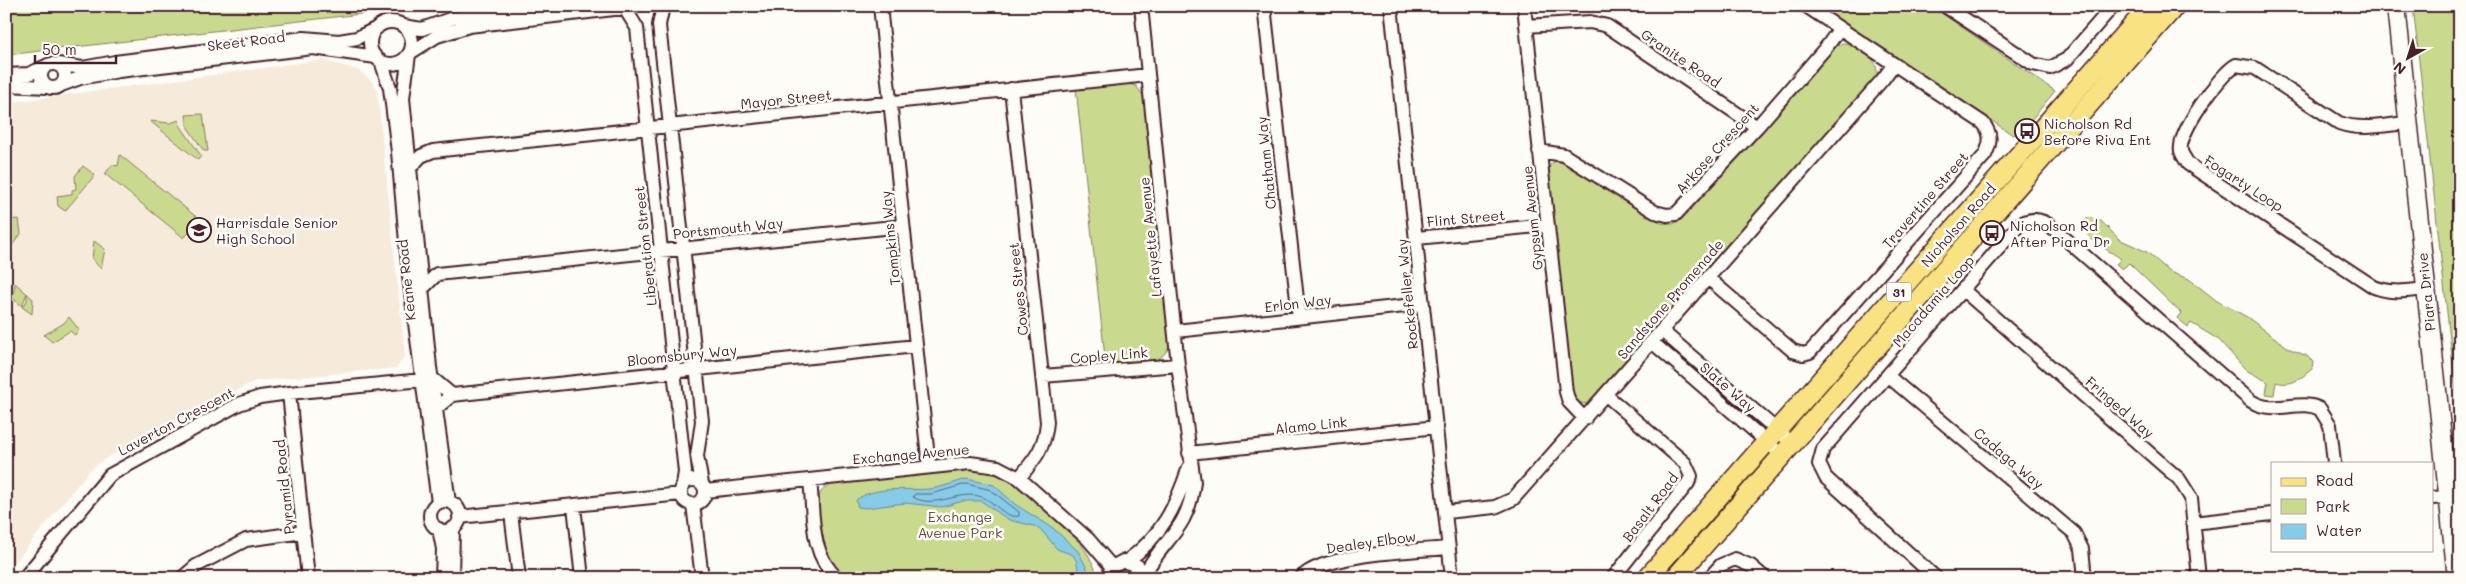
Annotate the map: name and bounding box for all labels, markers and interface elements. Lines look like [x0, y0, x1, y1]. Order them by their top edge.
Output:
street label: Granite Road [1637, 24, 1725, 92]
street label: Skeet Road [206, 27, 286, 55]
scale bar [35, 32, 116, 64]
north arrow [2384, 32, 2434, 82]
text: 50 m [42, 39, 77, 59]
text: N [2389, 58, 2410, 79]
street label: Mayor Street [739, 85, 833, 113]
street label: Arkose Crescent [1671, 99, 1763, 197]
place label: Nicholson Rd Before Riva Ent [2044, 114, 2151, 149]
street label: Chatham Way [1252, 116, 1280, 210]
bus stop icon: Nicholson Rd Before Riva Ent [2014, 118, 2040, 144]
street label: Travertine Street [1878, 148, 1972, 252]
street label: Fogarty Loop [2201, 150, 2287, 216]
street label: Gypsum Avenue [1517, 165, 1547, 271]
street label: Lafayette Avenue [1134, 176, 1166, 298]
street label: Nicholson Road [1916, 179, 2000, 271]
street label: Liberation Street [629, 185, 661, 307]
street label: Tompkins Way [876, 190, 904, 286]
street label: Flint Street [1426, 205, 1506, 231]
place label: Harrisdale Senior High School [216, 213, 338, 248]
street label: Portsmouth Way [672, 213, 784, 243]
place label: Nicholson Rd After Piara Dr [2010, 216, 2110, 251]
school or university icon: Harrisdale Senior High School [186, 217, 212, 243]
bus stop icon: Nicholson Rd After Piara Dr [1979, 220, 2005, 246]
street label: Sandstone Promenade [1613, 235, 1727, 363]
street label: Keane Road [392, 238, 420, 322]
street label: Rockefeller Way [1392, 238, 1422, 350]
street label: Cowes Street [1004, 241, 1032, 337]
street label: Macadamia Loop [1888, 251, 1978, 351]
street label: Piara Drive [2412, 252, 2440, 332]
road number: 31 [1886, 282, 1912, 302]
street label: Erlon Way [1263, 289, 1333, 317]
street label: Bloomsbury Way [626, 340, 738, 370]
street label: Copley Link [1069, 342, 1149, 368]
street label: Slate Way [1696, 358, 1760, 416]
street label: Fringed Way [2082, 372, 2158, 442]
street label: Laverton Crescent [115, 382, 237, 460]
street label: Alamo Link [1274, 412, 1348, 438]
street label: Cadaga Way [1970, 423, 2048, 493]
street label: Pyramid Road [270, 439, 298, 535]
street label: Exchange Avenue [852, 439, 970, 469]
legend [2271, 462, 2434, 552]
street label: Basalt Road [1618, 468, 1682, 545]
text: Road [2316, 470, 2353, 490]
text: Park [2316, 496, 2350, 516]
park label: Exchange Avenue Park [918, 507, 1002, 542]
text: Water [2316, 520, 2362, 540]
street label: Dealey Elbow [1325, 526, 1417, 558]

